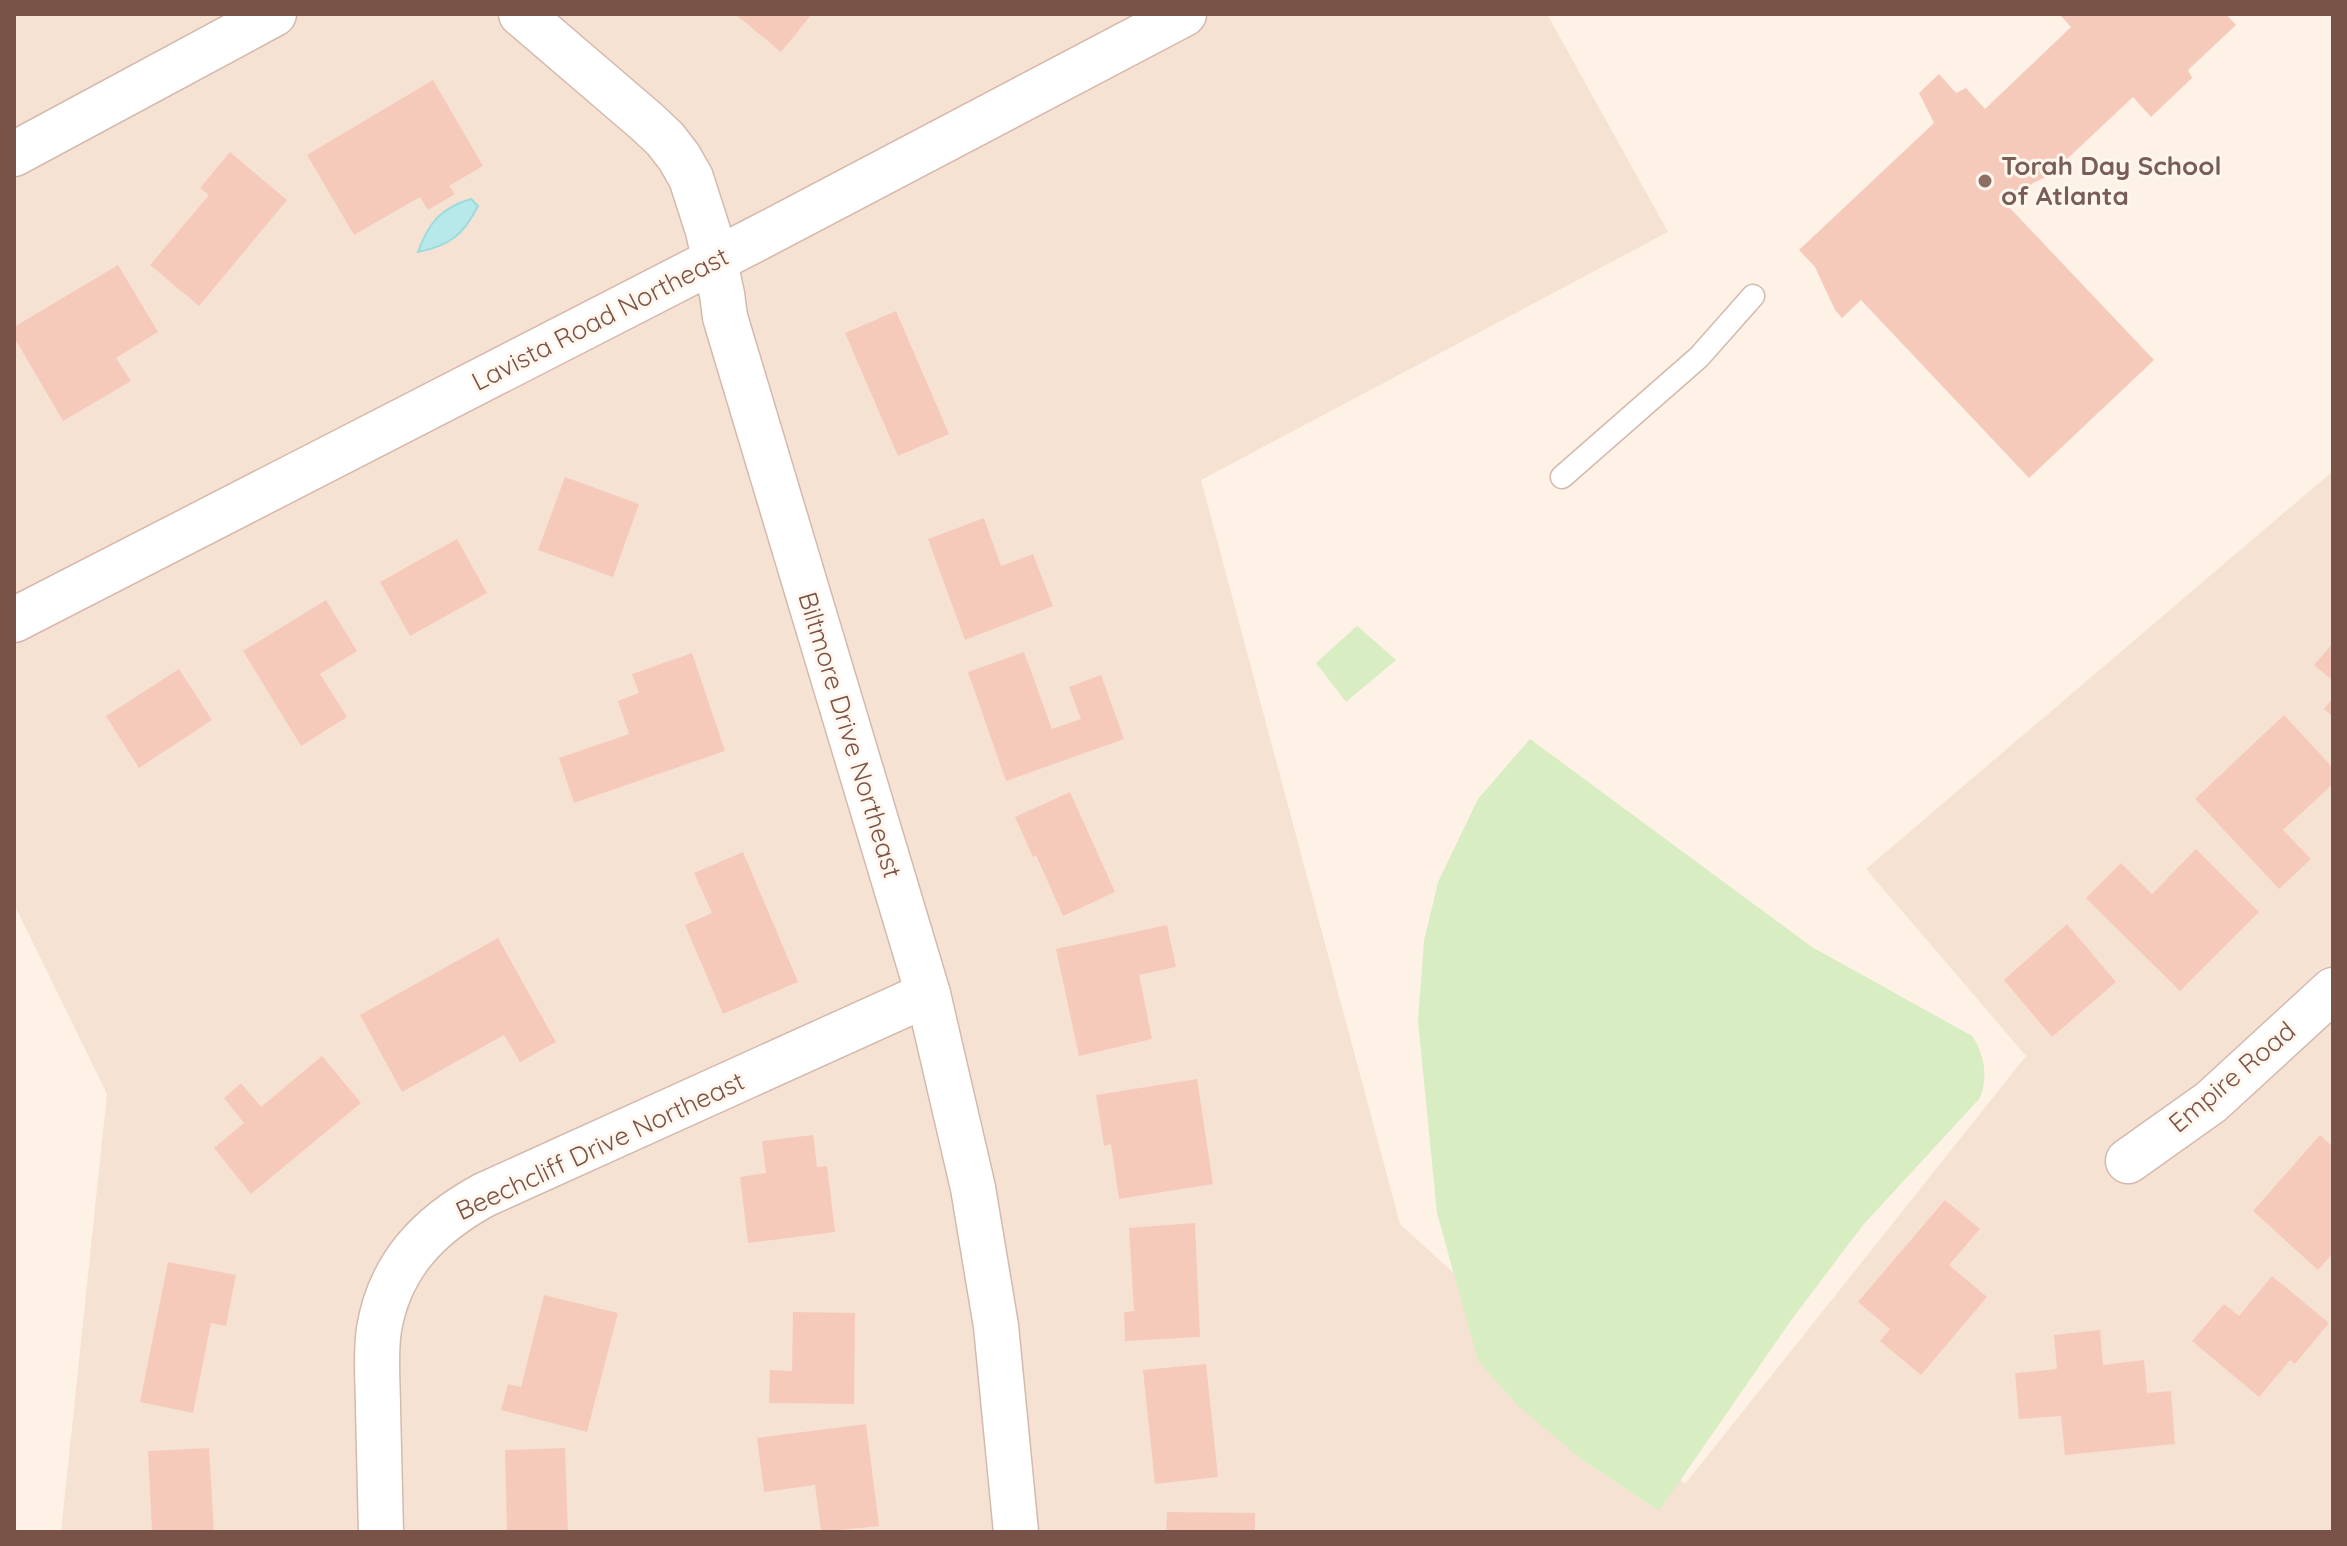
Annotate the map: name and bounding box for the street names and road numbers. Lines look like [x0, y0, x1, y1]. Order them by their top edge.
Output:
street label: Lavista Road Northeast [466, 239, 734, 398]
street label: Biltmore Drive Northeast [791, 588, 910, 882]
street label: Empire Road [2161, 1014, 2302, 1139]
street label: Beechcliff Drive Northeast [450, 1064, 749, 1227]

